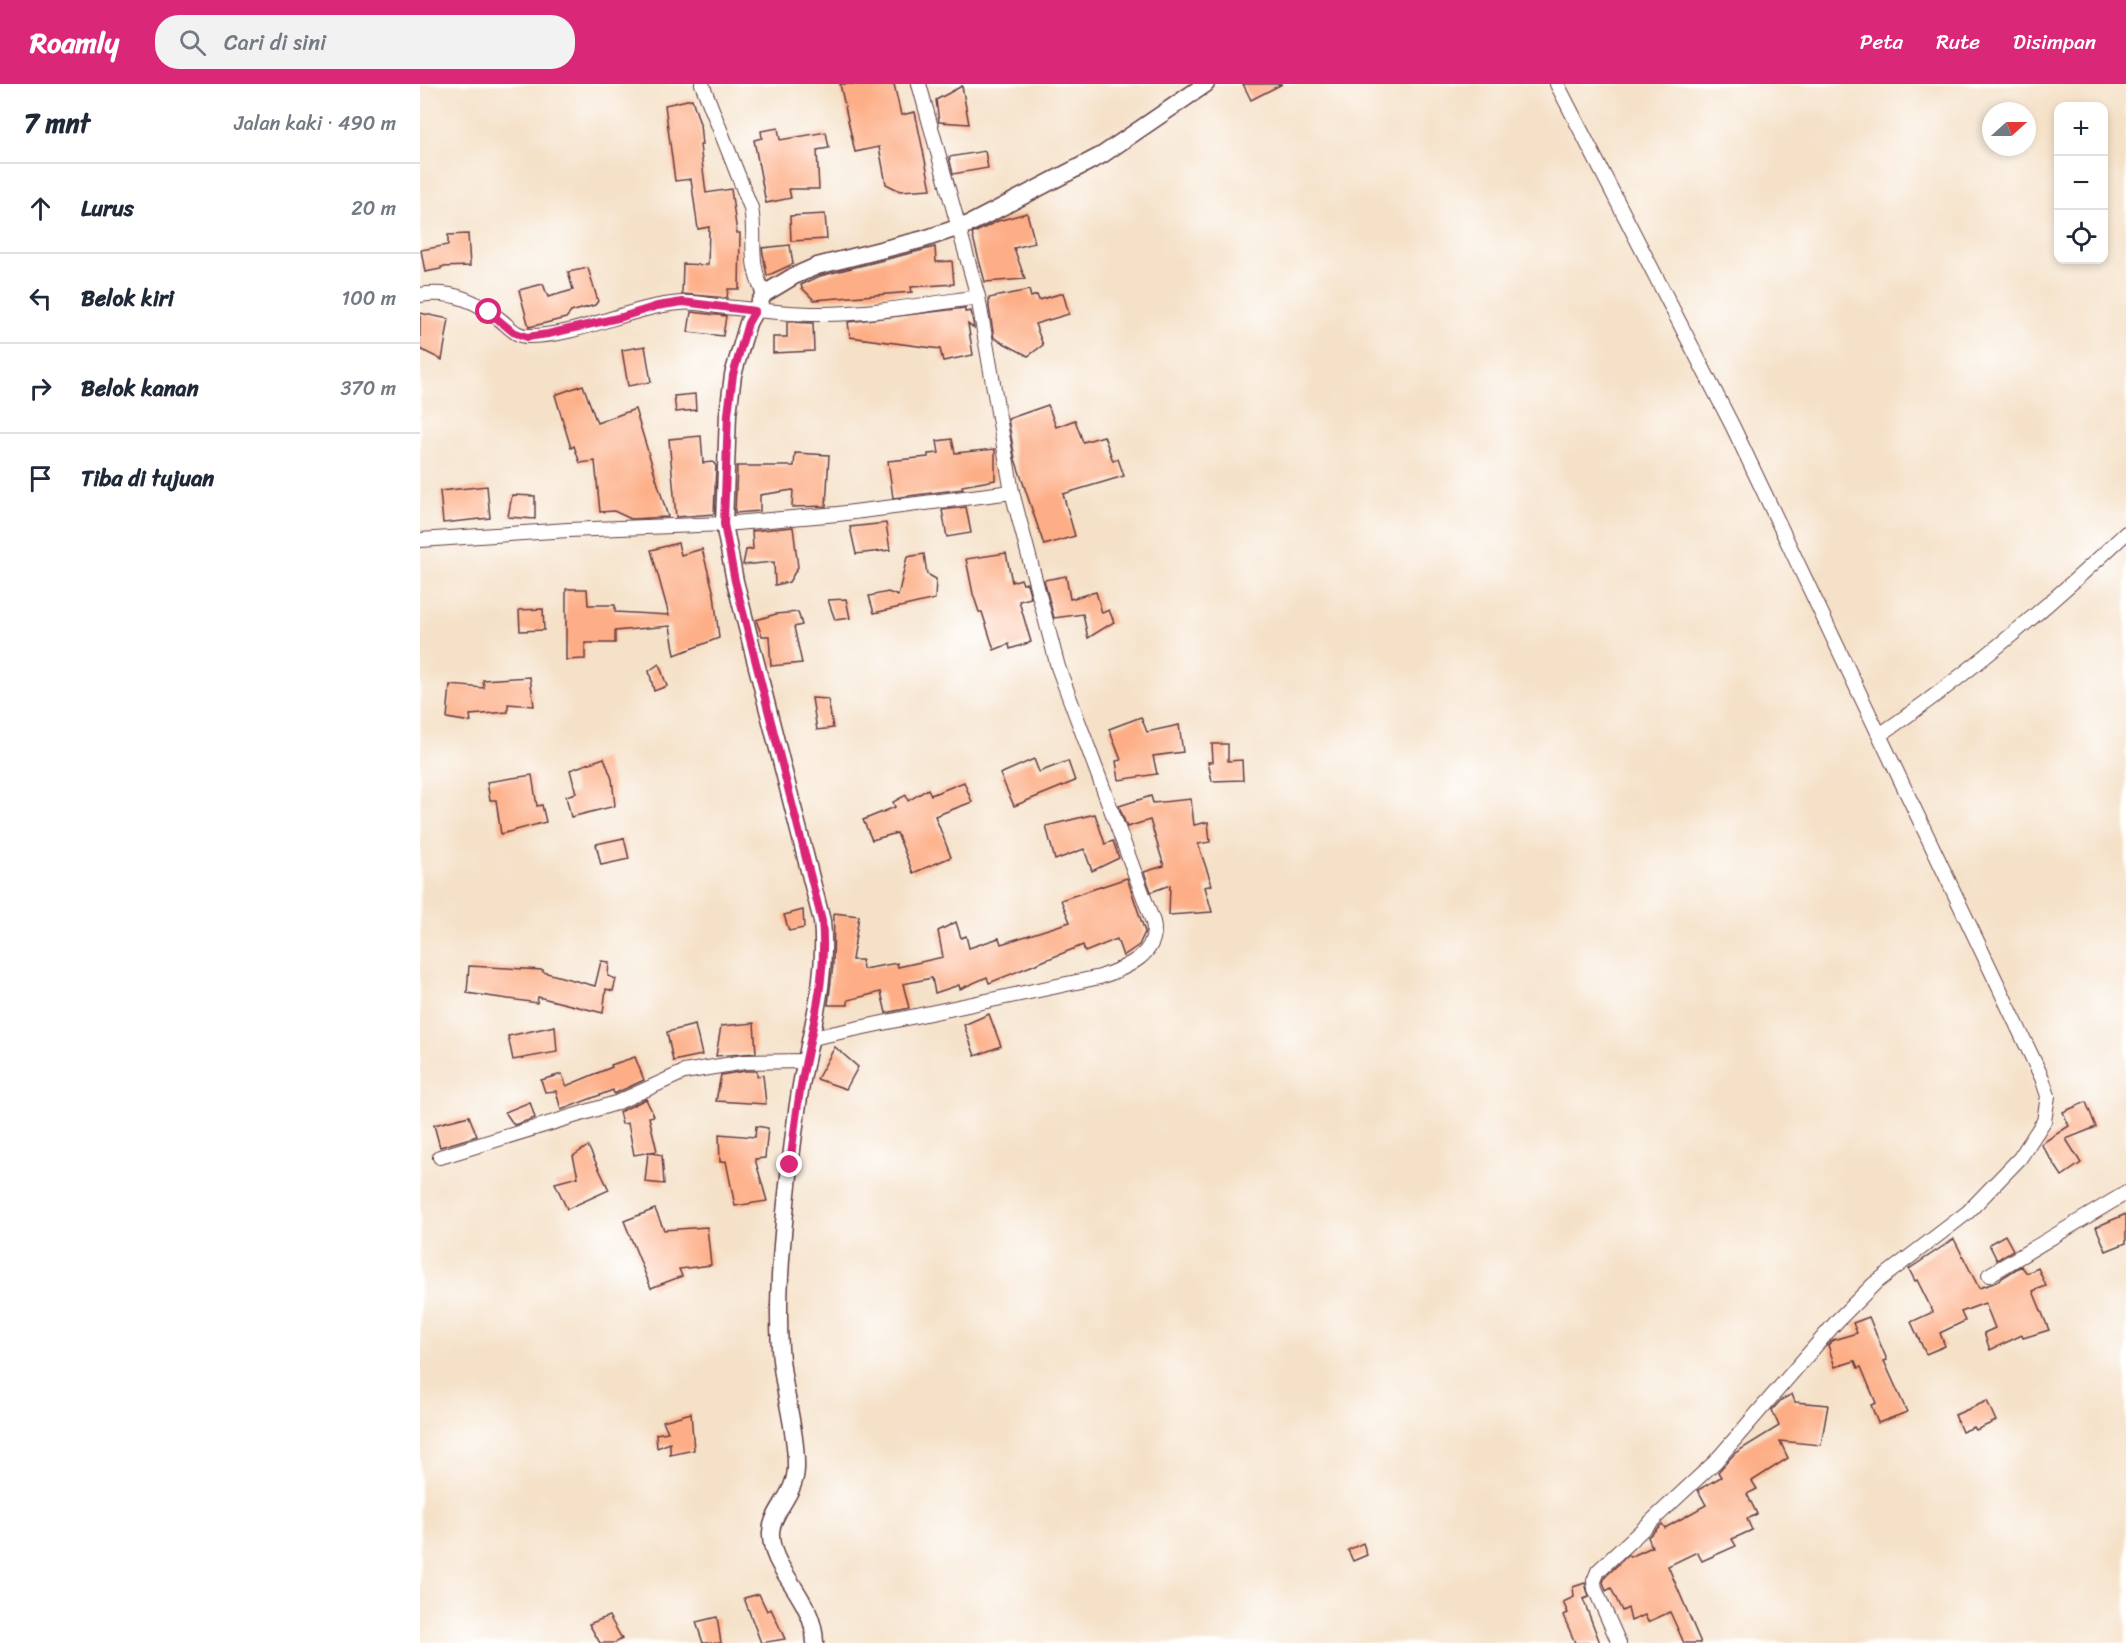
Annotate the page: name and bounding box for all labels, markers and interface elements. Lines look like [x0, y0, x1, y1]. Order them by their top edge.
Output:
search box [155, 15, 575, 69]
text: Roamly [30, 18, 119, 67]
text: Cari di sini [224, 23, 326, 62]
text: Peta [1860, 23, 1903, 61]
text: Rute [1936, 23, 1980, 61]
text: Disimpan [2013, 23, 2096, 61]
icon: search [176, 26, 209, 59]
text: 7 mnt [24, 100, 90, 146]
north arrow [1982, 102, 2036, 156]
map controls [2054, 102, 2108, 264]
button: + [2054, 102, 2108, 156]
text: Jalan kaki · 490 m [234, 106, 396, 141]
button: − [2054, 156, 2108, 210]
text: Lurus [81, 189, 134, 228]
text: 20 m [351, 191, 396, 226]
icon: ahead [24, 192, 57, 225]
button: locate [2054, 210, 2108, 264]
text: Belok kiri [81, 279, 174, 318]
text: 100 m [342, 281, 396, 316]
icon: left [24, 282, 57, 315]
route start [475, 298, 501, 324]
text: Belok kanan [81, 369, 199, 408]
text: 370 m [340, 371, 396, 406]
icon: right [24, 372, 57, 405]
text: Tiba di tujuan [81, 459, 214, 498]
icon: arrive [24, 462, 57, 495]
route end [776, 1151, 802, 1177]

